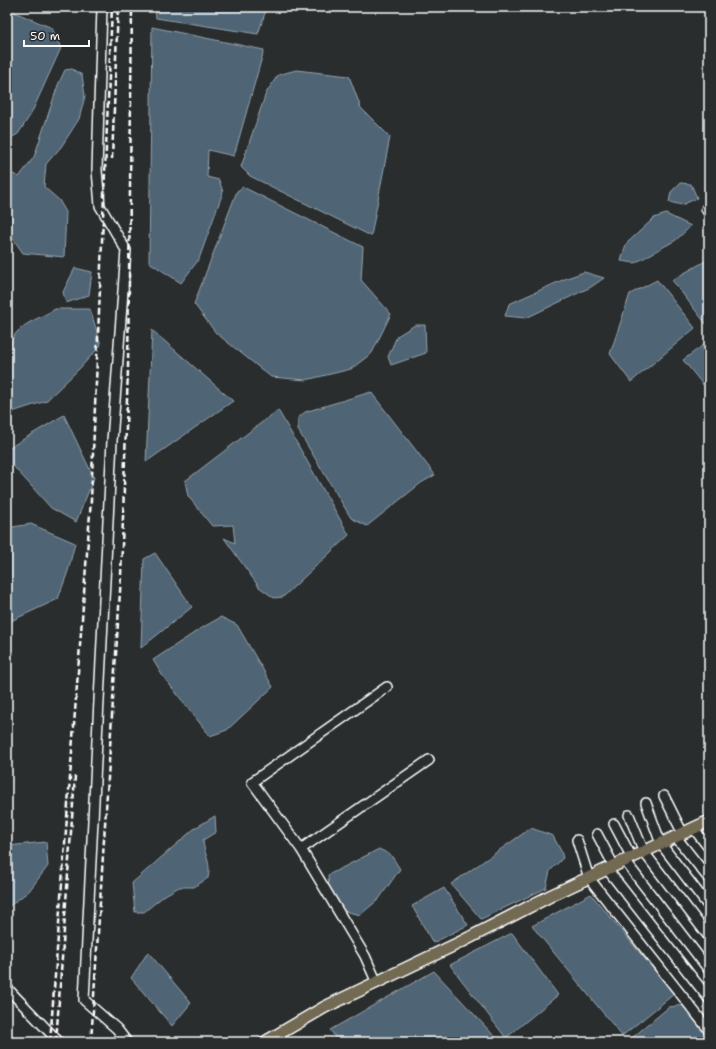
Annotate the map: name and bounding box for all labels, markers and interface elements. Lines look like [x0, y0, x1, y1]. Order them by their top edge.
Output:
scale bar [24, 22, 89, 48]
text: 50 m [30, 28, 60, 44]

